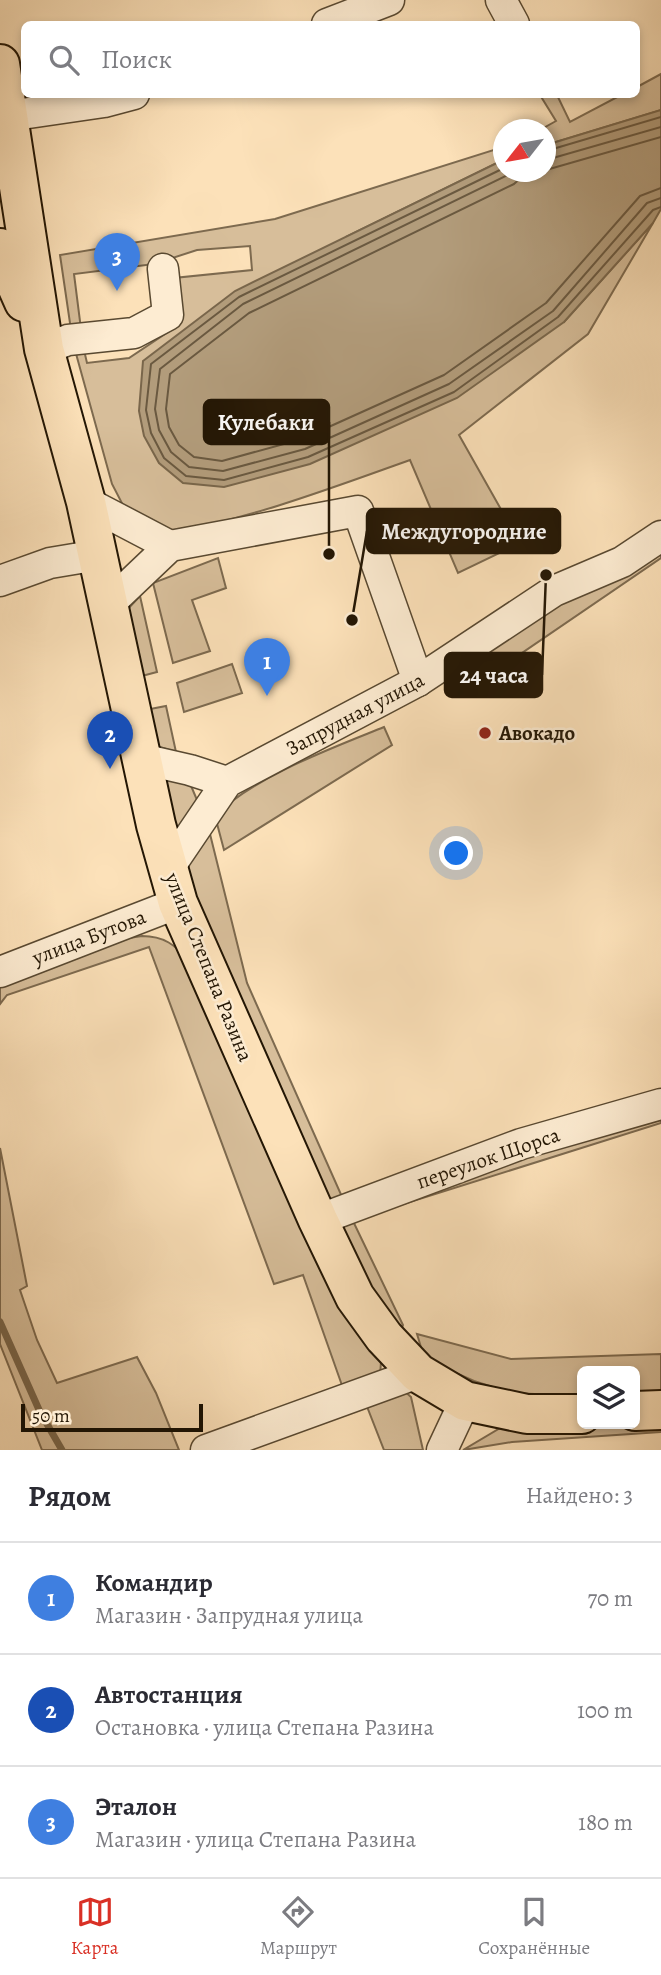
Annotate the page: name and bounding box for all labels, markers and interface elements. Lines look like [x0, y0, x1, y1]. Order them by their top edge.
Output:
search box [21, 21, 640, 98]
icon: search [45, 41, 83, 79]
text: Поиск [101, 42, 172, 77]
north arrow [493, 119, 556, 182]
pin: 3 [94, 233, 140, 291]
callout: Кулебаки [204, 400, 329, 444]
text: Кулебаки [217, 407, 315, 438]
callout: Междугородние [367, 509, 560, 553]
text: Междугородние [381, 516, 547, 547]
pin: 1 [244, 638, 290, 696]
callout: 24 часа [445, 653, 542, 697]
text: 24 часа [459, 660, 529, 691]
street label: Запрудная улица [281, 666, 429, 762]
pin: 2 [87, 711, 133, 769]
place label: Авокадо [498, 719, 575, 747]
marker: Авокадо [477, 725, 493, 741]
your location [439, 836, 473, 870]
street label: улица Степана Разина [158, 867, 260, 1066]
street label: улица Бутова [27, 902, 150, 972]
street label: переулок Щорса [413, 1120, 564, 1196]
map controls [577, 1366, 640, 1429]
button: layers [577, 1366, 640, 1429]
scale bar [21, 1401, 203, 1433]
text: 50 m [32, 1403, 70, 1429]
text: Рядом [28, 1476, 111, 1516]
text: Найдено: 3 [526, 1480, 633, 1511]
text: Командир [95, 1565, 213, 1600]
text: 1 [47, 1583, 55, 1614]
text: 70 m [587, 1583, 633, 1614]
text: Магазин · Запрудная улица [95, 1600, 363, 1631]
text: Автостанция [95, 1677, 243, 1712]
text: 2 [45, 1695, 57, 1726]
text: 100 m [577, 1695, 633, 1726]
text: Остановка · улица Степана Разина [95, 1712, 434, 1743]
text: Эталон [95, 1789, 177, 1824]
text: 3 [46, 1807, 56, 1838]
text: 180 m [578, 1807, 633, 1838]
text: Магазин · улица Степана Разина [95, 1824, 416, 1855]
tab: Карта [71, 1893, 119, 1961]
tab: Маршрут [260, 1893, 337, 1961]
tab: Сохранённые [478, 1893, 590, 1961]

